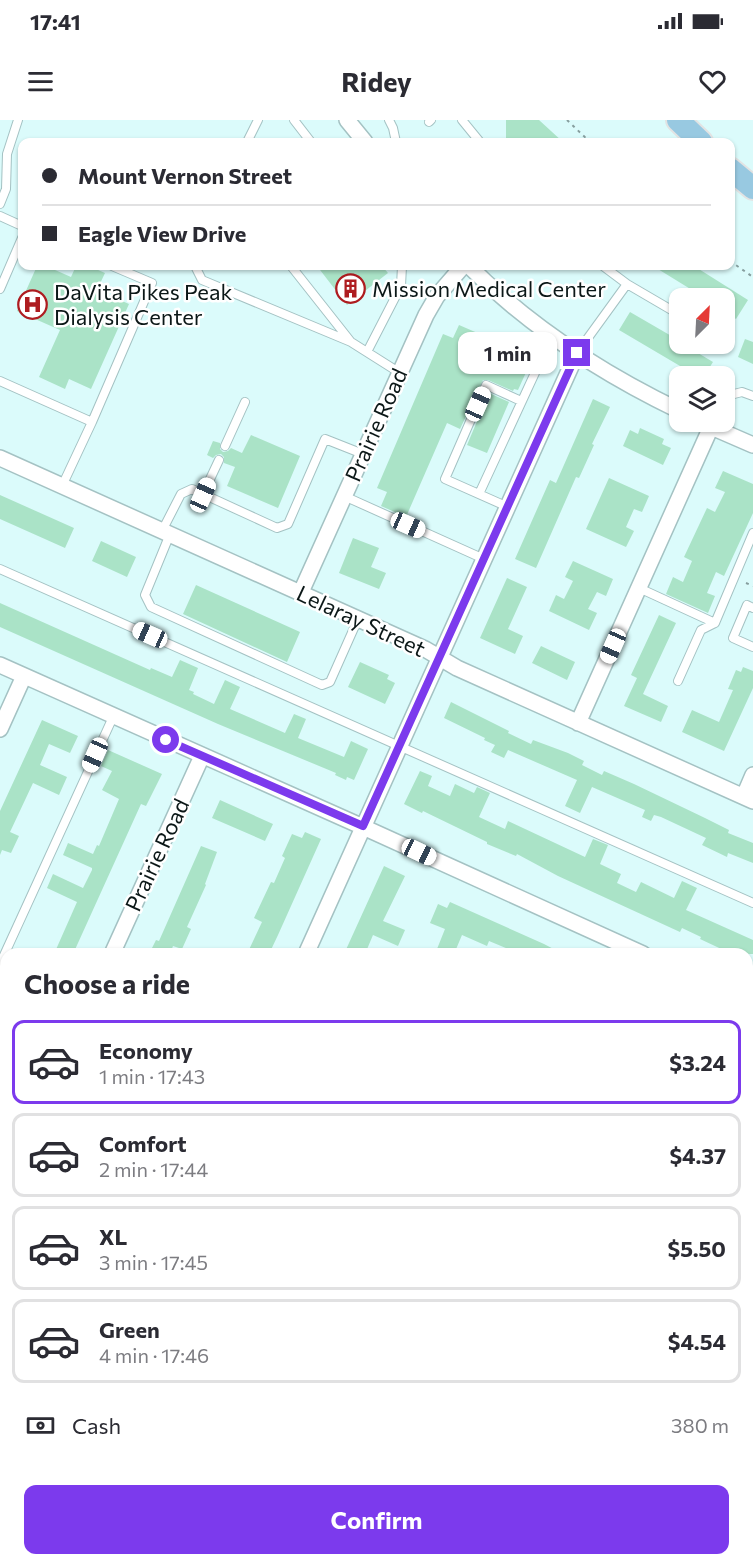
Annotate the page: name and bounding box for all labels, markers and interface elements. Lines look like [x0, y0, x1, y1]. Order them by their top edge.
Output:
text: 17:41 [30, 8, 81, 35]
icon: menu [24, 65, 57, 98]
text: Ridey [341, 65, 412, 98]
icon: heart [696, 65, 729, 98]
text: Mount Vernon Street [78, 162, 292, 189]
text: Eagle View Drive [78, 220, 246, 247]
building icon: Mission Medical Center [335, 273, 367, 305]
place label: Mission Medical Center [372, 275, 606, 302]
place label: DaVita Pikes Peak Dialysis Center [54, 278, 232, 330]
north arrow [669, 288, 735, 354]
map controls [669, 288, 735, 432]
hospital icon: DaVita Pikes Peak Dialysis Center [17, 289, 49, 321]
callout: 1 min [457, 332, 556, 374]
route end [563, 339, 590, 366]
text: 1 min [484, 341, 531, 365]
street label: Prairie Road [339, 364, 413, 486]
button: layers [669, 366, 735, 432]
car [462, 384, 494, 424]
car [187, 475, 219, 515]
car [388, 509, 428, 541]
street label: Lelaray Street [293, 579, 430, 662]
car [130, 619, 170, 651]
car [597, 626, 629, 666]
route start [152, 726, 179, 753]
car [79, 735, 111, 775]
street label: Prairie Road [119, 794, 194, 915]
car [399, 836, 439, 868]
text: Choose a ride [24, 967, 190, 1000]
icon: car [27, 1035, 81, 1089]
text: Economy [99, 1037, 193, 1064]
text: $3.24 [669, 1049, 726, 1076]
text: 1 min · 17:43 [99, 1064, 205, 1088]
icon: car [27, 1128, 81, 1182]
text: Comfort [99, 1130, 187, 1157]
text: $4.37 [669, 1142, 726, 1169]
text: 2 min · 17:44 [99, 1157, 208, 1181]
icon: car [27, 1221, 81, 1275]
text: XL [99, 1223, 127, 1250]
text: $5.50 [668, 1235, 726, 1262]
text: 3 min · 17:45 [99, 1250, 208, 1274]
icon: car [27, 1314, 81, 1368]
text: Green [99, 1316, 160, 1343]
text: $4.54 [668, 1328, 726, 1355]
text: 4 min · 17:46 [99, 1343, 209, 1367]
icon: cash [24, 1409, 57, 1442]
text: Cash [72, 1412, 121, 1439]
text: 380 m [671, 1413, 729, 1437]
button: Confirm [24, 1485, 729, 1554]

